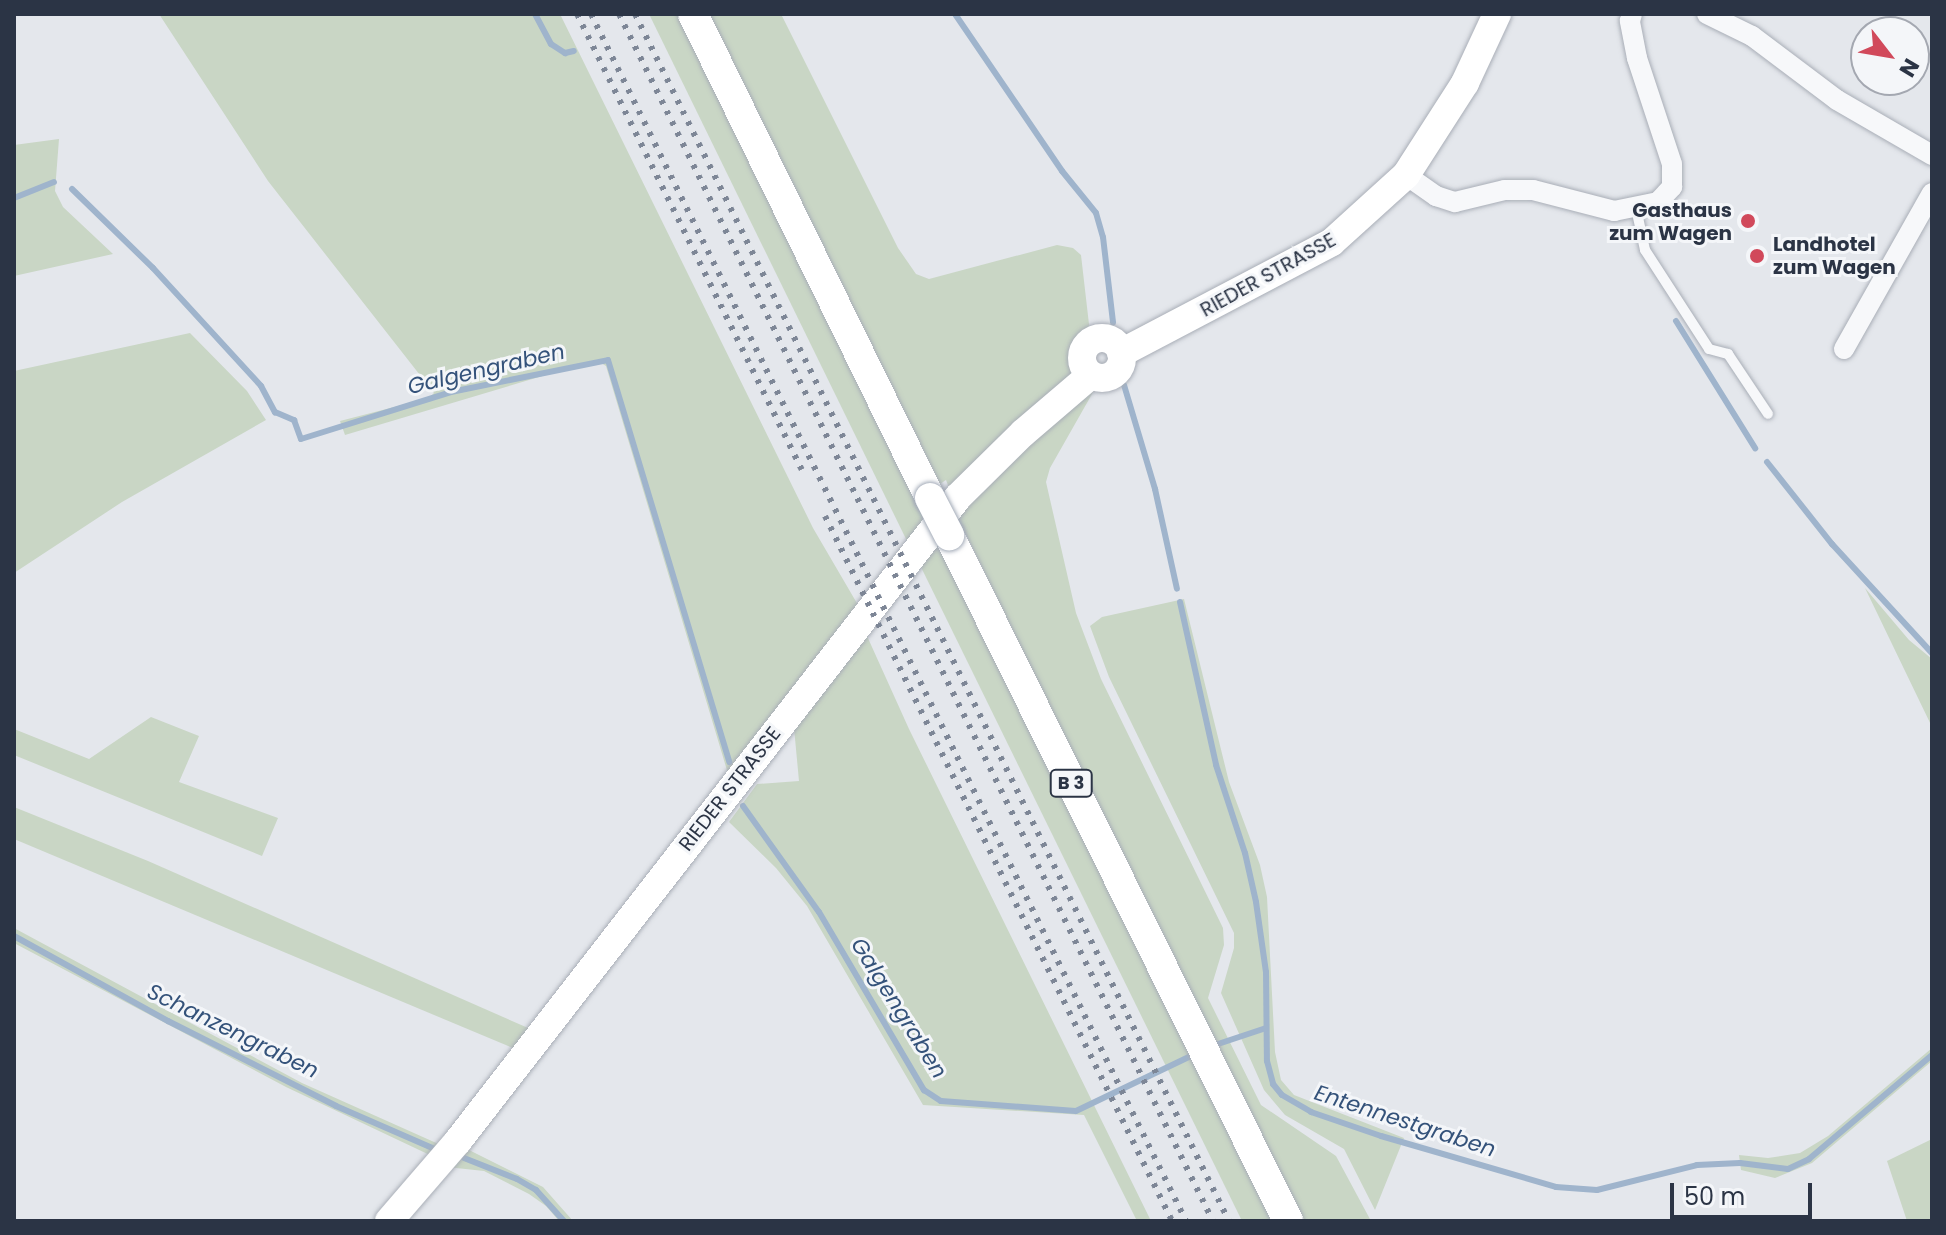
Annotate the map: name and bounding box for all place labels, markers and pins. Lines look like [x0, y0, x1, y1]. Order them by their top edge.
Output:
place label: Gasthaus zum Wagen [1609, 198, 1732, 245]
marker: Gasthaus zum Wagen [1739, 212, 1757, 230]
place label: Landhotel zum Wagen [1773, 232, 1896, 279]
marker: Landhotel zum Wagen [1748, 247, 1766, 265]

